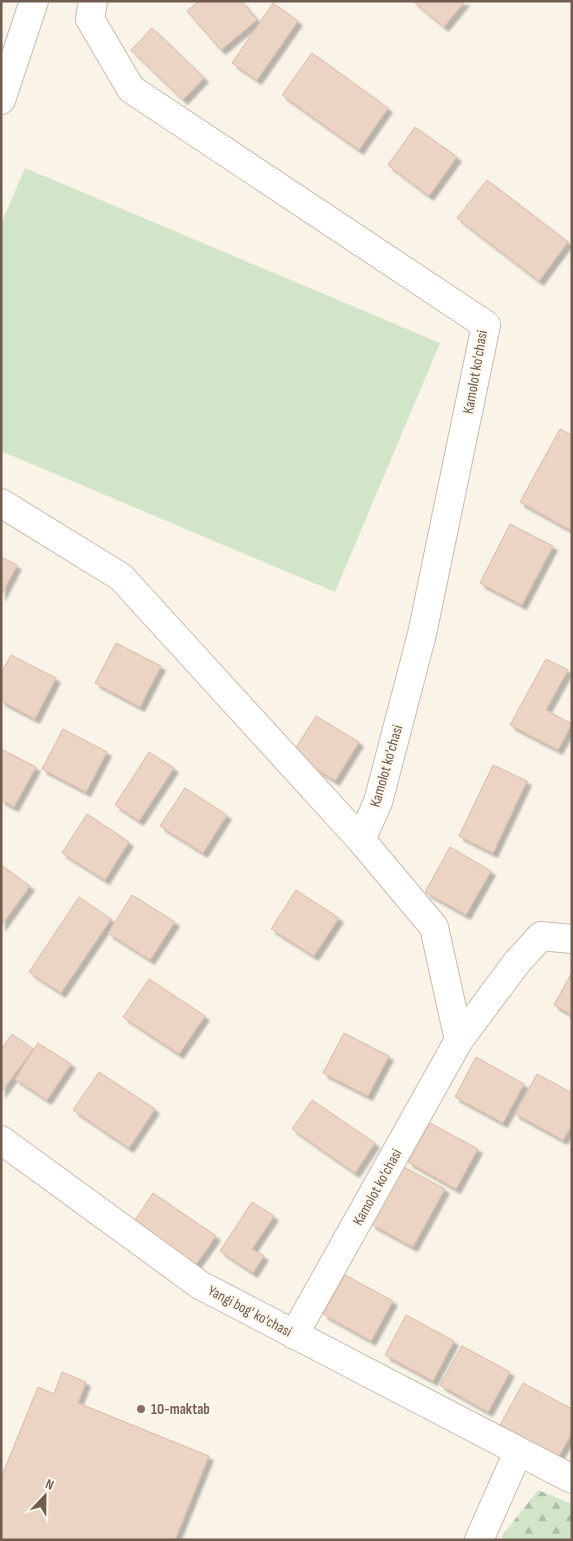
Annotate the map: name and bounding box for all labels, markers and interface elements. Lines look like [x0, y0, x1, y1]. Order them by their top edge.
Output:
street label: Kamolot ko'chasi [459, 329, 492, 415]
street label: Kamolot ko'chasi [366, 723, 407, 809]
street label: Kamolot ko'chasi [349, 1145, 406, 1229]
street label: Yangi bog' ko'chasi [204, 1281, 295, 1342]
place label: 10-maktab [151, 1400, 210, 1419]
marker: 10-maktab [135, 1403, 147, 1415]
north arrow [20, 1471, 70, 1521]
text: N [43, 1475, 56, 1494]

